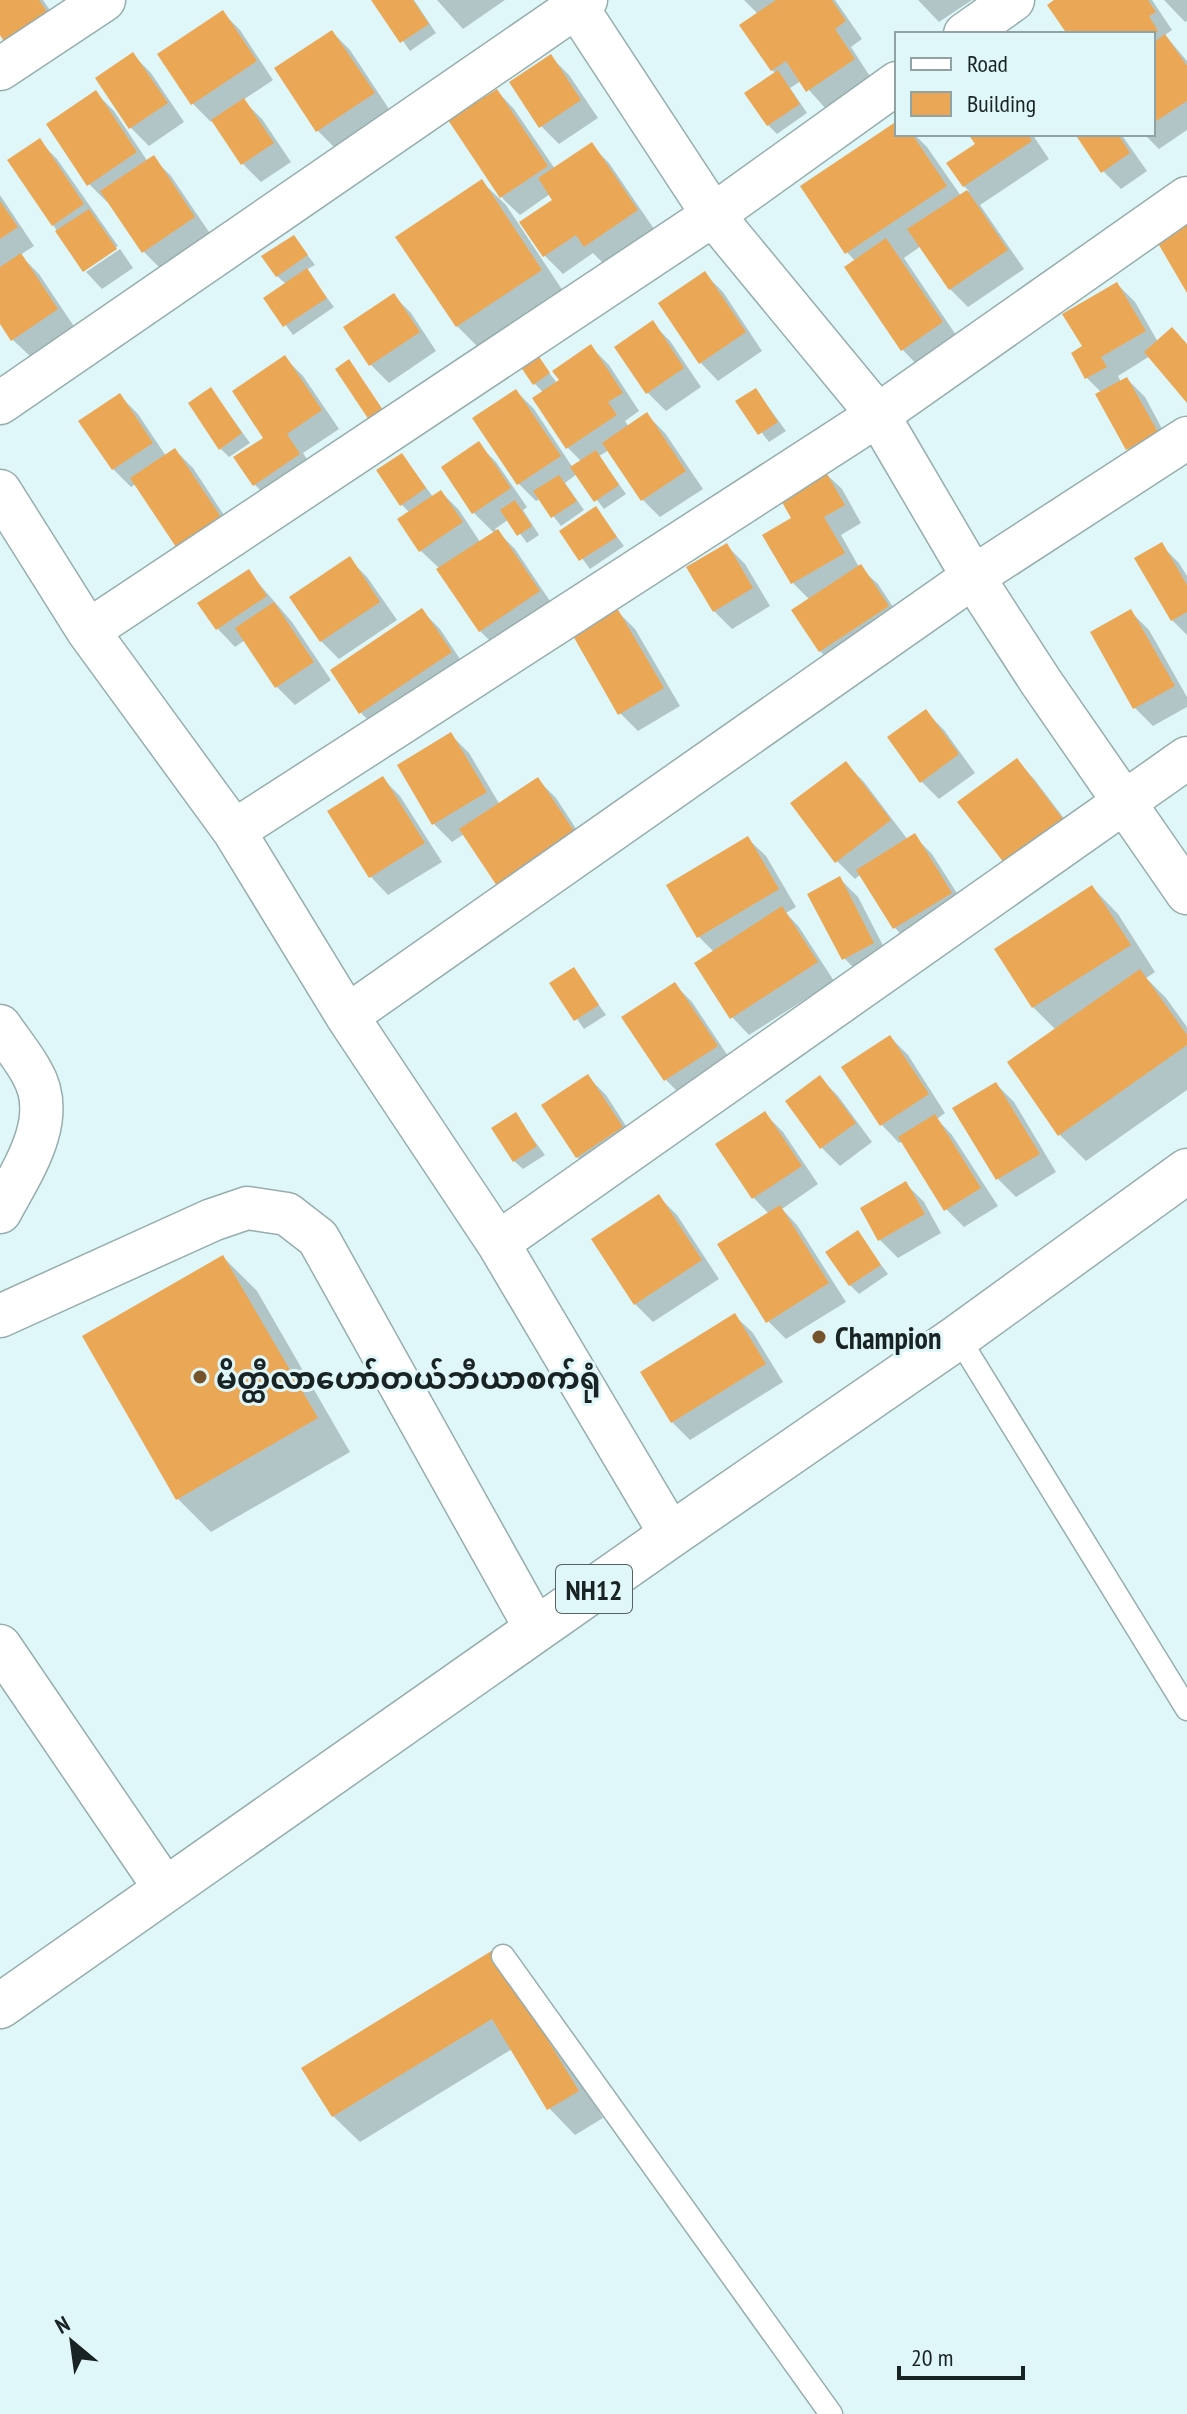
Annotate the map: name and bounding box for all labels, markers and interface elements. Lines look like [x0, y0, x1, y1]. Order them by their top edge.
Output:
legend [895, 32, 1155, 136]
text: Road [967, 48, 1008, 79]
text: Building [967, 88, 1036, 119]
place label: Champion [835, 1318, 941, 1357]
marker: Champion [810, 1328, 828, 1346]
place label: မိတ္ထီလာဟော်တယ်ဘီယာစက်ရုံ [216, 1358, 601, 1403]
marker: မိတ္ထီလာဟော်တယ်ဘီယာစက်ရုံ [191, 1368, 209, 1386]
road number: NH12 [556, 1565, 632, 1613]
north arrow [32, 2302, 112, 2382]
text: N [50, 2309, 74, 2340]
scale bar [899, 2330, 1023, 2380]
text: 20 m [911, 2342, 953, 2373]

